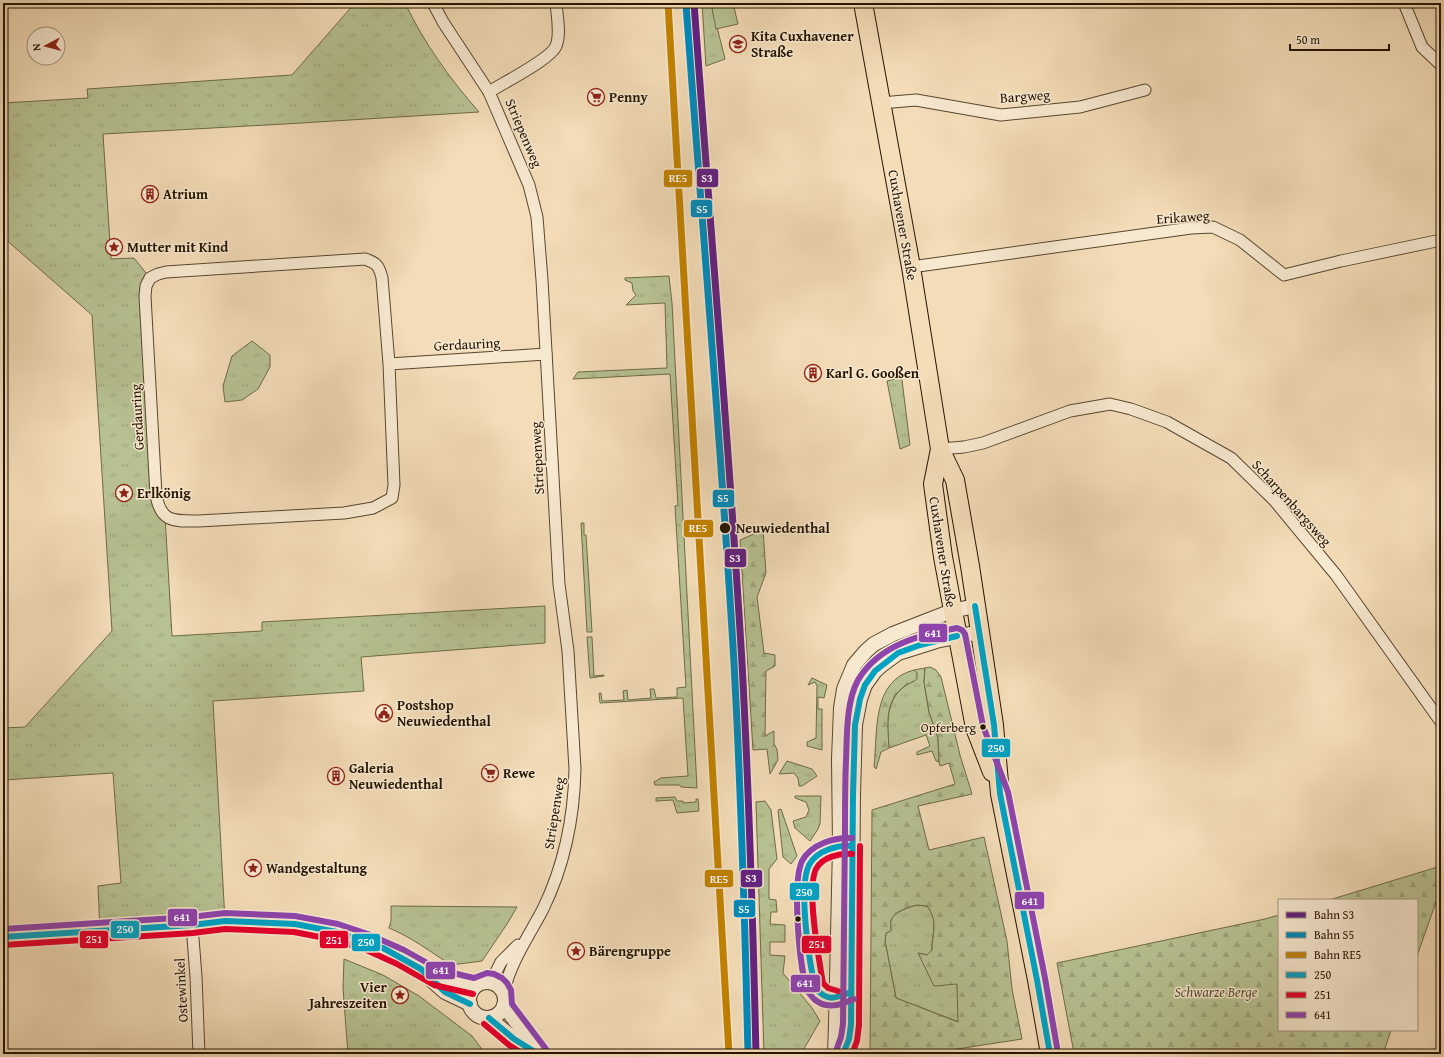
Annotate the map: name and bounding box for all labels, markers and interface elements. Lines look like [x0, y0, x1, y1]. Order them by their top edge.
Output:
north arrow [26, 26, 66, 66]
place label: Kita Cuxhavener Straße [751, 26, 854, 62]
scale bar [1290, 26, 1389, 52]
text: 50 m [1296, 31, 1320, 48]
school or university icon: Kita Cuxhavener Straße [728, 34, 748, 54]
text: N [28, 42, 44, 52]
street label: Bargweg [999, 84, 1051, 108]
supermarket icon: Penny [586, 87, 606, 107]
place label: Penny [609, 87, 649, 107]
street label: Striepenweg [500, 95, 548, 171]
line badge: S3 [696, 168, 719, 188]
street label: Cuxhavener Straße [883, 168, 923, 282]
line badge: RE5 [663, 169, 693, 188]
text: RE5 [669, 170, 687, 186]
text: S3 [701, 170, 713, 186]
building icon: Atrium [140, 184, 160, 204]
place label: Atrium [163, 184, 208, 204]
line badge: S5 [690, 199, 713, 218]
text: S5 [696, 201, 708, 217]
street label: Erikaweg [1156, 205, 1210, 229]
place icon: Mutter mit Kind [104, 237, 124, 257]
place label: Mutter mit Kind [127, 237, 228, 257]
street label: Gerdauring [433, 332, 501, 356]
building icon: Karl G. Gooßen [803, 363, 823, 383]
place label: Karl G. Gooßen [826, 363, 920, 383]
street label: Gerdauring [125, 383, 149, 451]
street label: Striepenweg [525, 421, 549, 495]
street label: Scharpenbargsweg [1248, 455, 1336, 551]
place icon: Erlkönig [114, 483, 134, 503]
place label: Erlkönig [137, 483, 191, 503]
line badge: S5 [712, 489, 735, 508]
text: S5 [717, 490, 729, 506]
street label: Cuxhavener Straße [924, 495, 962, 609]
place label: Neuwiedenthal [736, 518, 831, 538]
line badge: RE5 [683, 519, 714, 538]
text: RE5 [689, 520, 707, 536]
marker: Neuwiedenthal [718, 521, 732, 535]
line badge: S3 [724, 548, 747, 568]
text: S3 [729, 550, 741, 566]
line badge: 641 [918, 623, 948, 643]
text: 641 [924, 625, 942, 641]
place label: Postshop Neuwiedenthal [397, 695, 492, 731]
public building icon: Postshop Neuwiedenthal [374, 703, 394, 723]
place label: Opferberg [921, 718, 977, 737]
marker: Opferberg [978, 722, 988, 732]
line badge: 250 [981, 738, 1011, 758]
text: 250 [987, 740, 1005, 756]
place label: Galeria Neuwiedenthal [349, 758, 444, 794]
supermarket icon: Rewe [480, 763, 500, 783]
place label: Rewe [503, 763, 535, 783]
building icon: Galeria Neuwiedenthal [326, 766, 346, 786]
street label: Striepenweg [538, 775, 570, 851]
place icon: Wandgestaltung [243, 858, 263, 878]
place label: Wandgestaltung [266, 858, 368, 878]
line badge: RE5 [704, 869, 734, 888]
line badge: S3 [740, 869, 763, 888]
text: S3 [745, 870, 757, 886]
text: RE5 [710, 871, 728, 887]
line badge: 250 [789, 882, 820, 901]
text: 250 [795, 884, 813, 900]
line badge: 641 [1014, 891, 1045, 910]
text: 641 [1021, 893, 1039, 909]
line badge: S5 [733, 899, 756, 918]
legend [1278, 899, 1418, 1031]
text: S5 [738, 901, 750, 917]
text: Bahn S3 [1314, 906, 1354, 923]
line badge: 641 [167, 908, 198, 927]
text: 641 [173, 909, 191, 925]
unlabelled marker [793, 914, 803, 924]
line badge: 250 [110, 920, 140, 939]
text: 250 [116, 921, 134, 937]
text: Bahn S5 [1314, 926, 1354, 943]
line badge: 251 [79, 930, 109, 949]
line badge: 251 [319, 930, 349, 949]
text: 251 [85, 931, 103, 947]
text: 251 [325, 932, 343, 948]
line badge: 250 [351, 933, 381, 952]
text: 250 [357, 934, 375, 950]
line badge: 251 [801, 935, 832, 954]
text: 251 [808, 936, 826, 952]
place icon: Bärengruppe [566, 941, 586, 961]
place label: Bärengruppe [589, 941, 671, 961]
text: Bahn RE5 [1314, 946, 1362, 963]
street label: Ostewinkel [169, 957, 193, 1023]
line badge: 641 [425, 961, 456, 980]
text: 641 [432, 962, 450, 978]
text: 250 [1314, 966, 1332, 983]
line badge: 641 [790, 974, 821, 993]
text: 641 [796, 975, 814, 991]
place label: Vier Jahreszeiten [307, 977, 388, 1013]
park label: Schwarze Berge [1175, 982, 1258, 1002]
place icon: Vier Jahreszeiten [390, 985, 410, 1005]
text: 251 [1314, 986, 1332, 1003]
text: 641 [1314, 1006, 1332, 1023]

